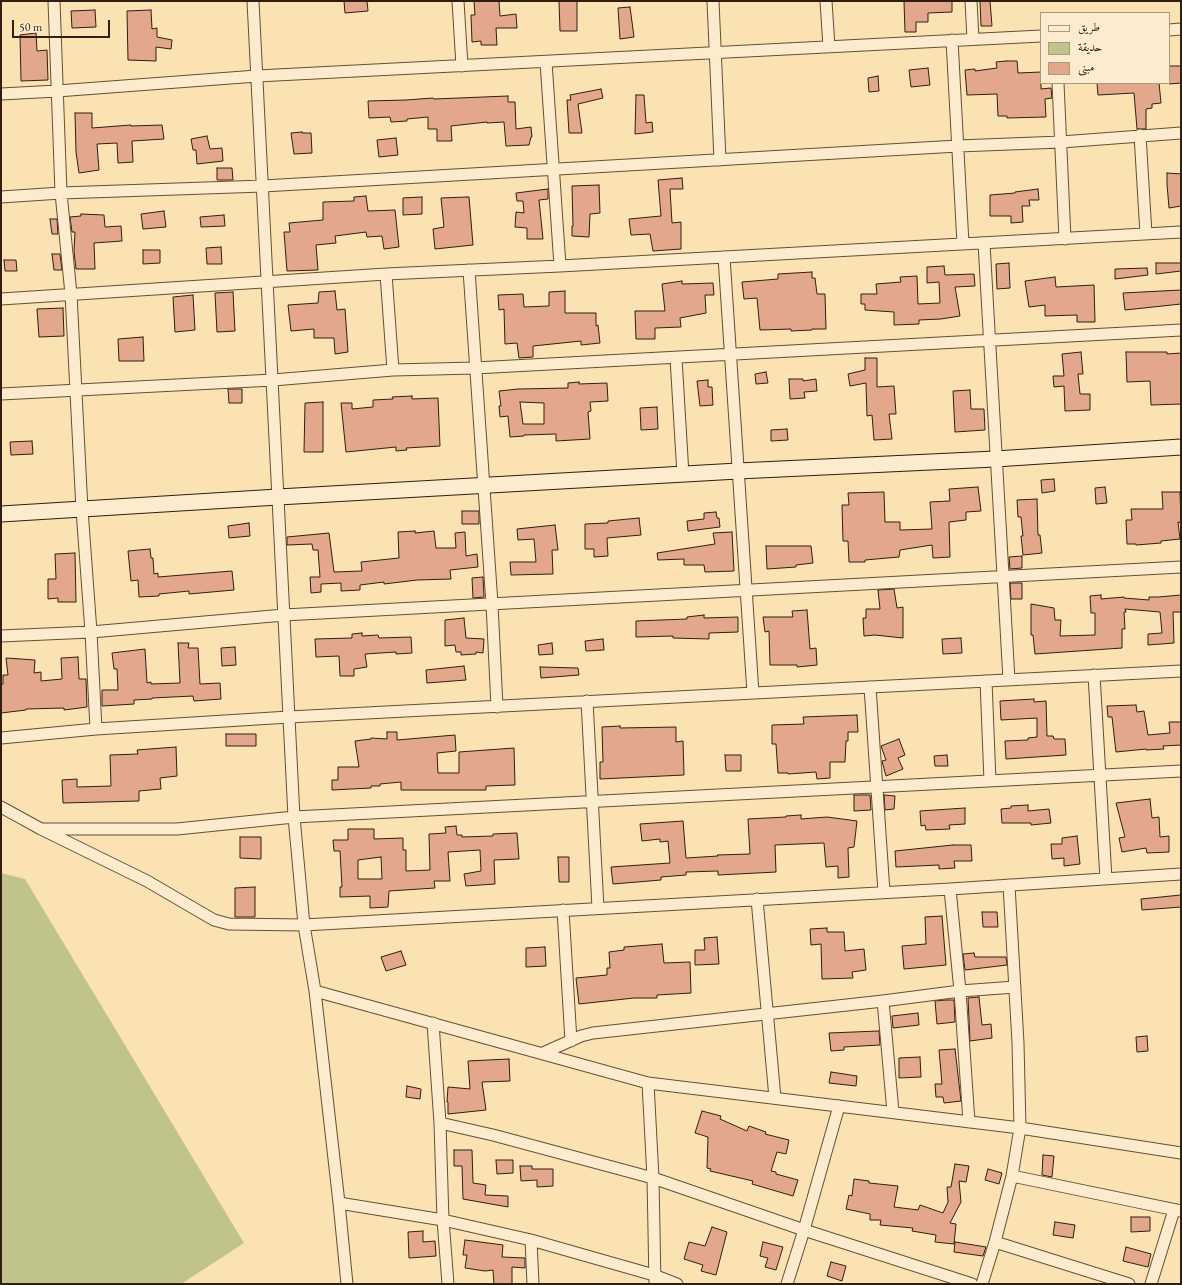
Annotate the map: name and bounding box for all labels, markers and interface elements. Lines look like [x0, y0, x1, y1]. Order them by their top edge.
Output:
scale bar [14, 12, 112, 38]
legend [1040, 12, 1170, 84]
text: 50 m [19, 19, 42, 35]
text: طريق [1078, 19, 1100, 35]
text: حديقة [1078, 39, 1102, 55]
text: مبنى [1078, 59, 1094, 75]

